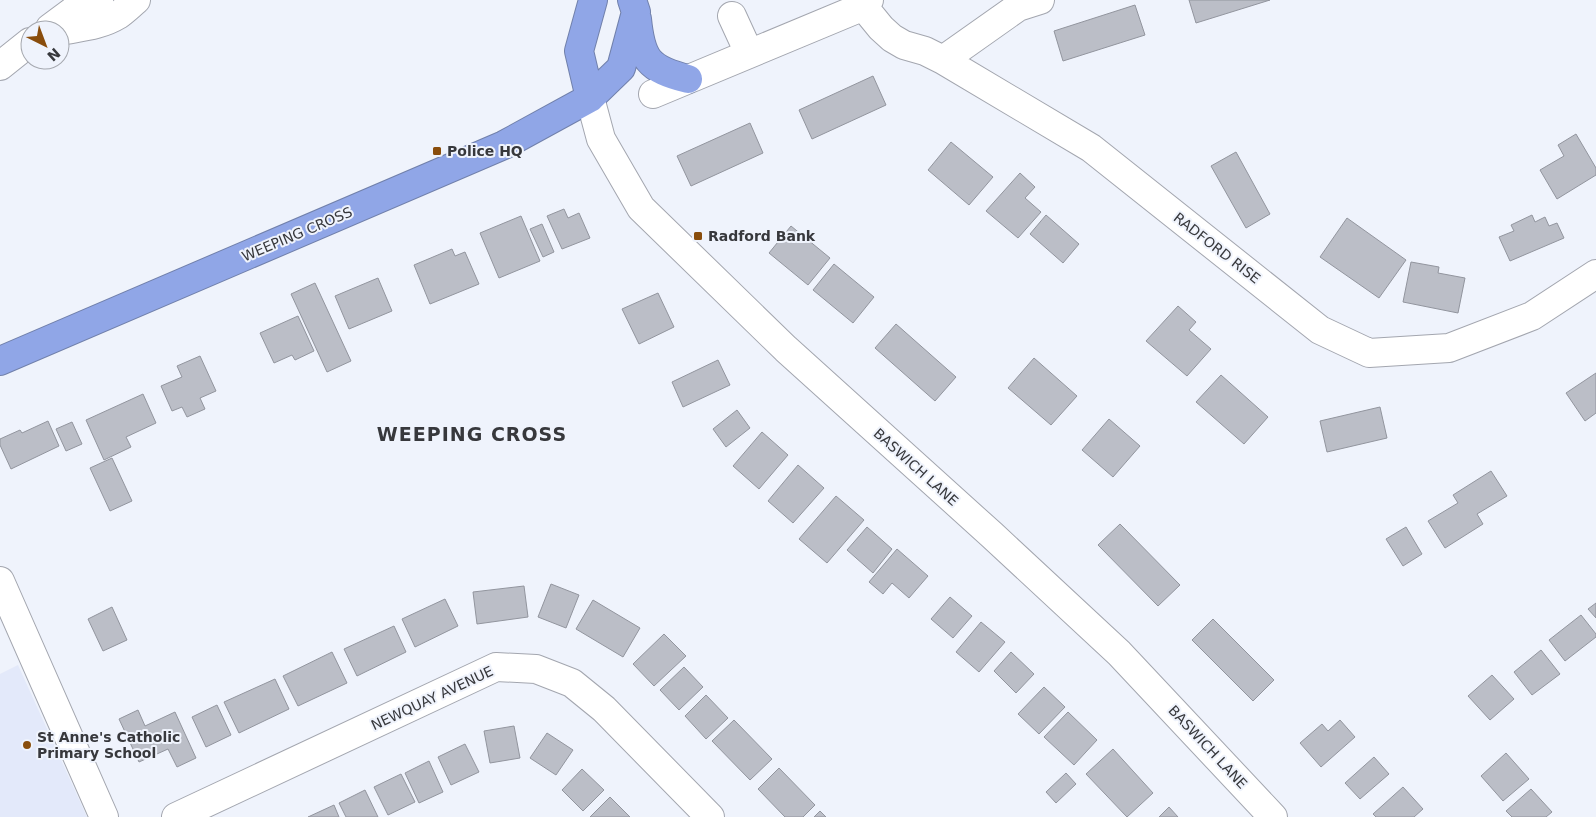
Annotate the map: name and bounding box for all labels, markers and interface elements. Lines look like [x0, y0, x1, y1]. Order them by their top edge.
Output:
north arrow [20, 20, 70, 70]
text: N [44, 45, 63, 65]
place label: Police HQ [447, 143, 523, 159]
marker: Police HQ [431, 145, 443, 157]
street label: WEEPING CROSS [239, 204, 355, 264]
street label: RADFORD RISE [1171, 209, 1263, 287]
place label: Radford Bank [708, 228, 816, 244]
marker: Radford Bank [692, 230, 704, 242]
district label: WEEPING CROSS [377, 423, 567, 445]
street label: BASWICH LANE [871, 425, 961, 509]
street label: NEWQUAY AVENUE [369, 663, 495, 733]
street label: BASWICH LANE [1165, 702, 1251, 792]
place label: St Anne's Catholic Primary School [37, 729, 180, 761]
marker: St Anne's Catholic Primary School [21, 739, 33, 751]

